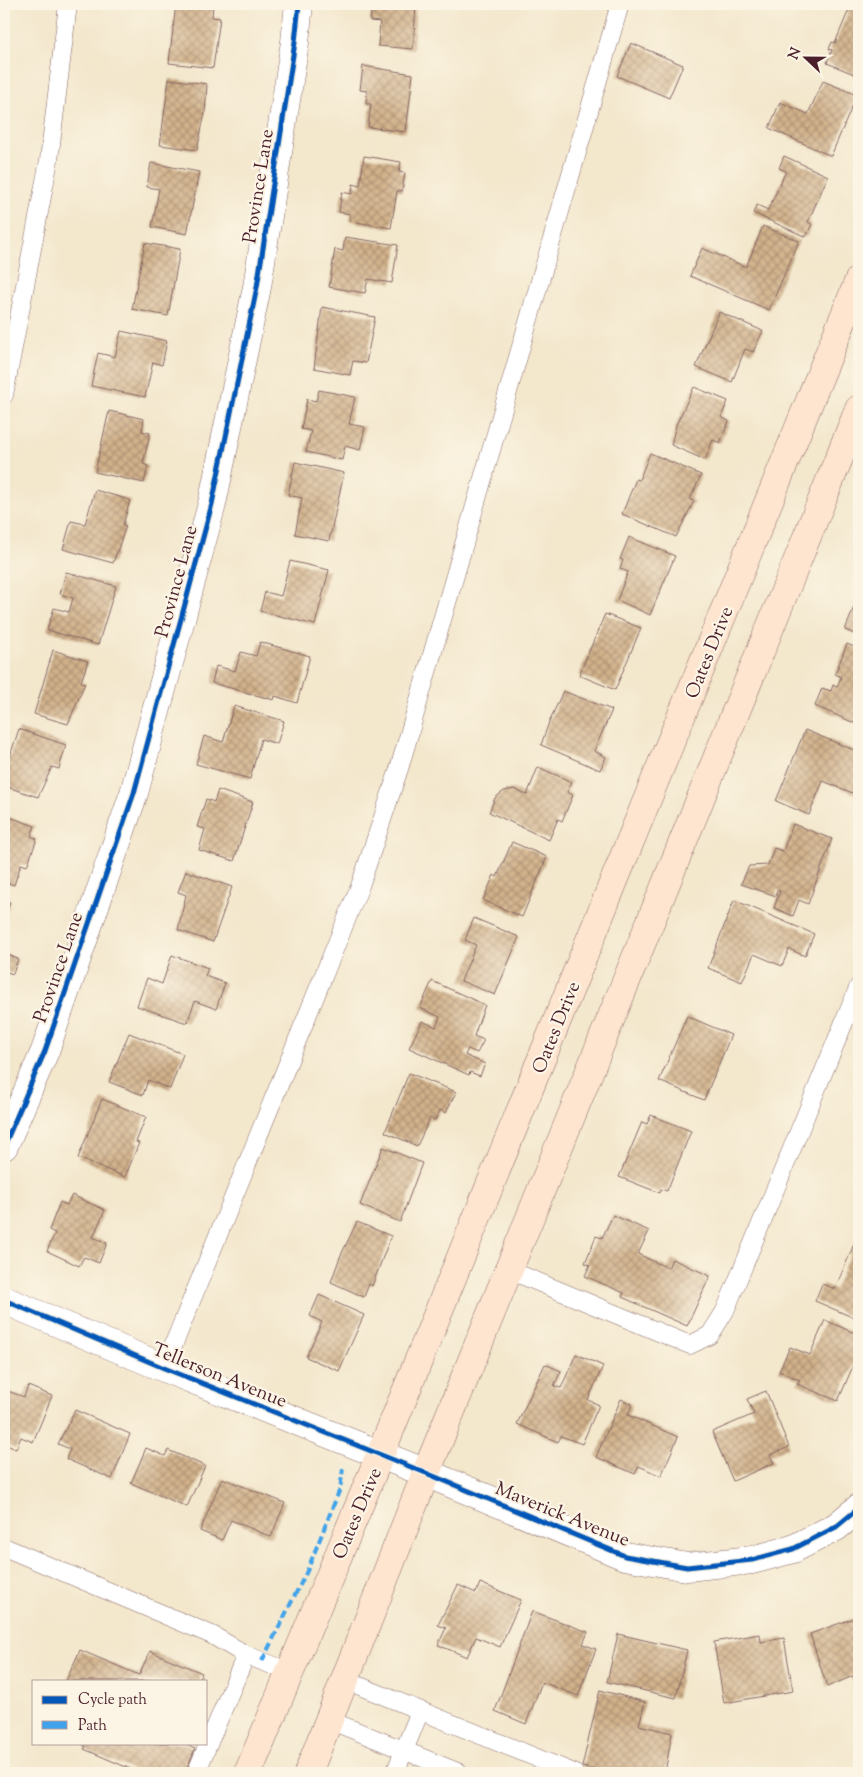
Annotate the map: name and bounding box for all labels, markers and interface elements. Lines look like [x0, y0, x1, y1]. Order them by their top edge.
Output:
north arrow [780, 32, 830, 82]
text: N [784, 45, 807, 63]
street label: Province Lane [237, 127, 282, 245]
street label: Province Lane [149, 522, 205, 641]
street label: Oates Drive [680, 603, 741, 703]
street label: Province Lane [28, 909, 91, 1027]
street label: Oates Drive [527, 978, 588, 1078]
street label: Tellerson Avenue [148, 1337, 291, 1416]
street label: Oates Drive [327, 1464, 390, 1564]
street label: Maverick Avenue [491, 1476, 634, 1555]
legend [32, 1680, 208, 1744]
text: Cycle path [78, 1690, 147, 1711]
text: Path [78, 1716, 107, 1737]

